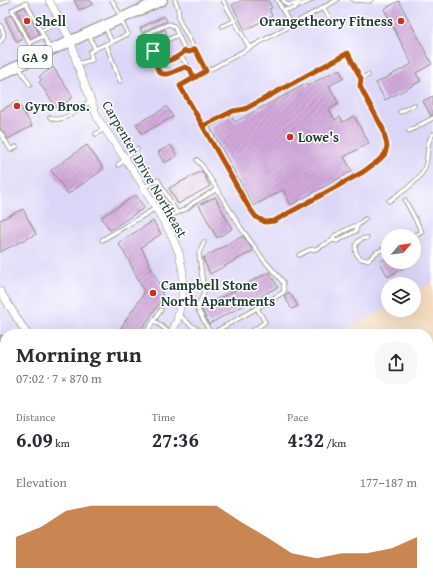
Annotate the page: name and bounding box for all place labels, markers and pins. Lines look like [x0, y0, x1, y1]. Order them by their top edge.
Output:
place label: Shell [35, 11, 67, 31]
place label: Orangetheory Fitness [260, 11, 393, 31]
marker: Shell [22, 16, 32, 26]
marker: Orangetheory Fitness [396, 16, 406, 26]
pin [136, 34, 170, 68]
place label: Gyro Bros. [25, 96, 90, 116]
marker: Gyro Bros. [12, 101, 22, 111]
place label: Lowe's [298, 127, 339, 147]
marker: Lowe's [285, 132, 295, 142]
place label: Campbell Stone North Apartments [161, 275, 275, 311]
marker: Campbell Stone North Apartments [148, 288, 158, 298]

